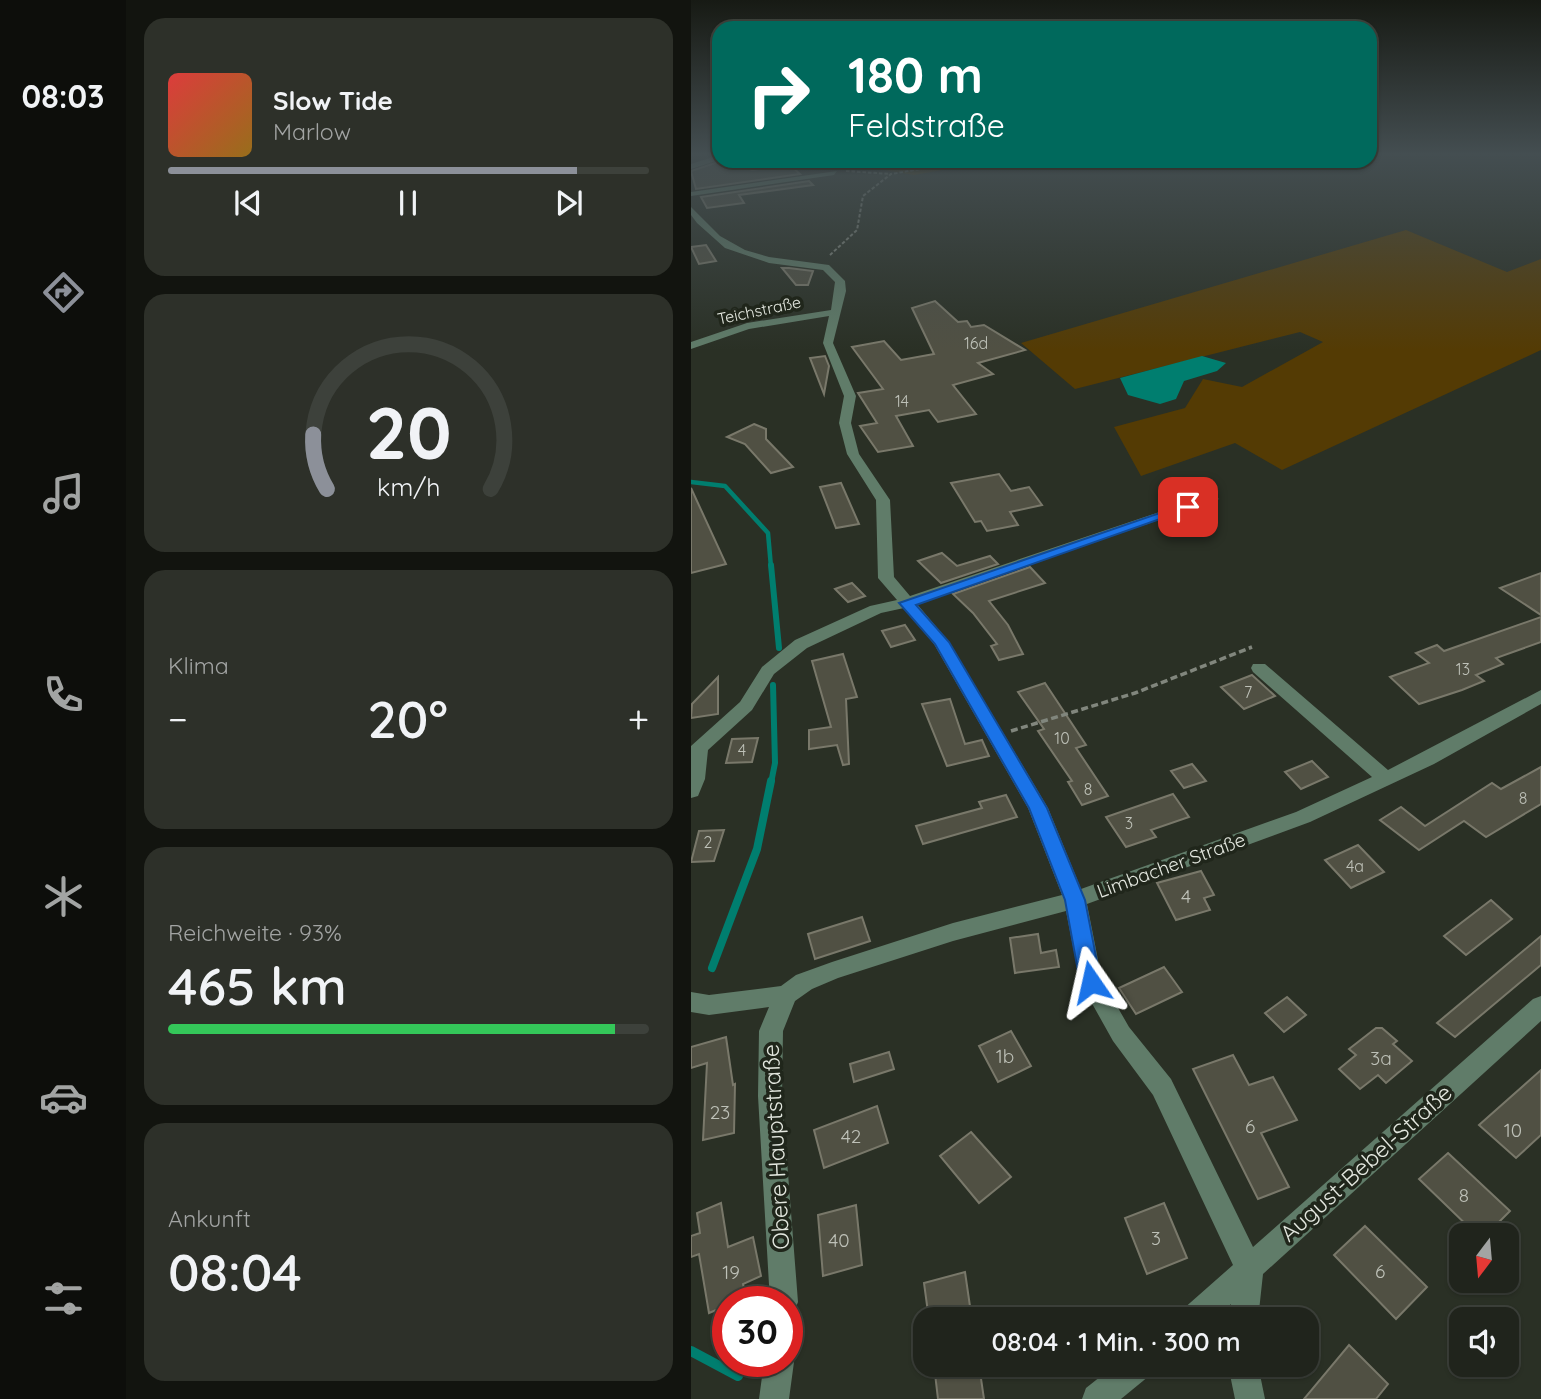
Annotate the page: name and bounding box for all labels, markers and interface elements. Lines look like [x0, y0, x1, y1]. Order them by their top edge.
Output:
text: 180 m [848, 44, 983, 105]
icon: right [733, 49, 824, 140]
text: 08:03 [22, 76, 104, 116]
text: Slow Tide [273, 84, 393, 117]
text: Feldstraße [848, 105, 1005, 145]
text: Marlow [273, 117, 351, 146]
icon: previous [229, 184, 267, 222]
icon: pause [389, 184, 427, 222]
icon: next [550, 184, 588, 222]
icon: directions [39, 268, 88, 317]
street label: Teichstraße [715, 291, 803, 329]
house number: 16d [964, 333, 988, 353]
text: 20 [365, 387, 452, 478]
house number: 14 [895, 391, 909, 411]
icon: music [39, 469, 88, 518]
text: km/h [377, 471, 440, 502]
pin [1158, 477, 1218, 537]
icon: arrive [1169, 488, 1207, 526]
text: Klima [168, 651, 229, 680]
house number: 13 [1456, 659, 1470, 679]
icon: phone [39, 670, 88, 719]
house number: 7 [1244, 682, 1252, 702]
text: 20° [367, 686, 448, 751]
text: − [168, 695, 188, 743]
text: + [628, 695, 649, 743]
house number: 10 [1054, 728, 1070, 748]
house number: 4 [738, 740, 746, 760]
house number: 8 [1084, 779, 1092, 799]
house number: 8 [1519, 788, 1527, 808]
house number: 3 [1125, 813, 1133, 833]
street label: Limbacher Straße [1093, 827, 1249, 903]
house number: 2 [704, 832, 713, 852]
house number: 4a [1346, 856, 1364, 876]
icon: climate [39, 872, 88, 921]
house number: 4 [1181, 884, 1191, 908]
text: Reichweite · 93% [168, 918, 342, 947]
position arrow [1054, 945, 1128, 1019]
text: 465 km [168, 953, 347, 1018]
street label: Obere Hauptstraße [756, 1044, 795, 1251]
house number: 1b [996, 1044, 1014, 1068]
house number: 3a [1370, 1046, 1392, 1070]
icon: car [39, 1073, 88, 1122]
street label: August-Bebel-Straße [1274, 1078, 1458, 1248]
house number: 23 [710, 1100, 730, 1124]
house number: 6 [1245, 1114, 1255, 1138]
house number: 10 [1504, 1118, 1522, 1142]
house number: 42 [841, 1124, 861, 1148]
house number: 8 [1459, 1183, 1469, 1207]
text: Ankunft [168, 1204, 251, 1233]
north arrow [1449, 1223, 1519, 1293]
map controls [1449, 1223, 1519, 1377]
house number: 3 [1151, 1226, 1161, 1250]
house number: 40 [828, 1228, 850, 1252]
text: 08:04 [168, 1239, 302, 1304]
house number: 6 [1375, 1259, 1385, 1283]
house number: 19 [722, 1260, 740, 1284]
icon: filters [39, 1274, 88, 1323]
speed limit sign: 30 [712, 1286, 803, 1377]
button: sound [1449, 1307, 1519, 1377]
text: 08:04 · 1 Min. · 300 m [991, 1325, 1241, 1358]

